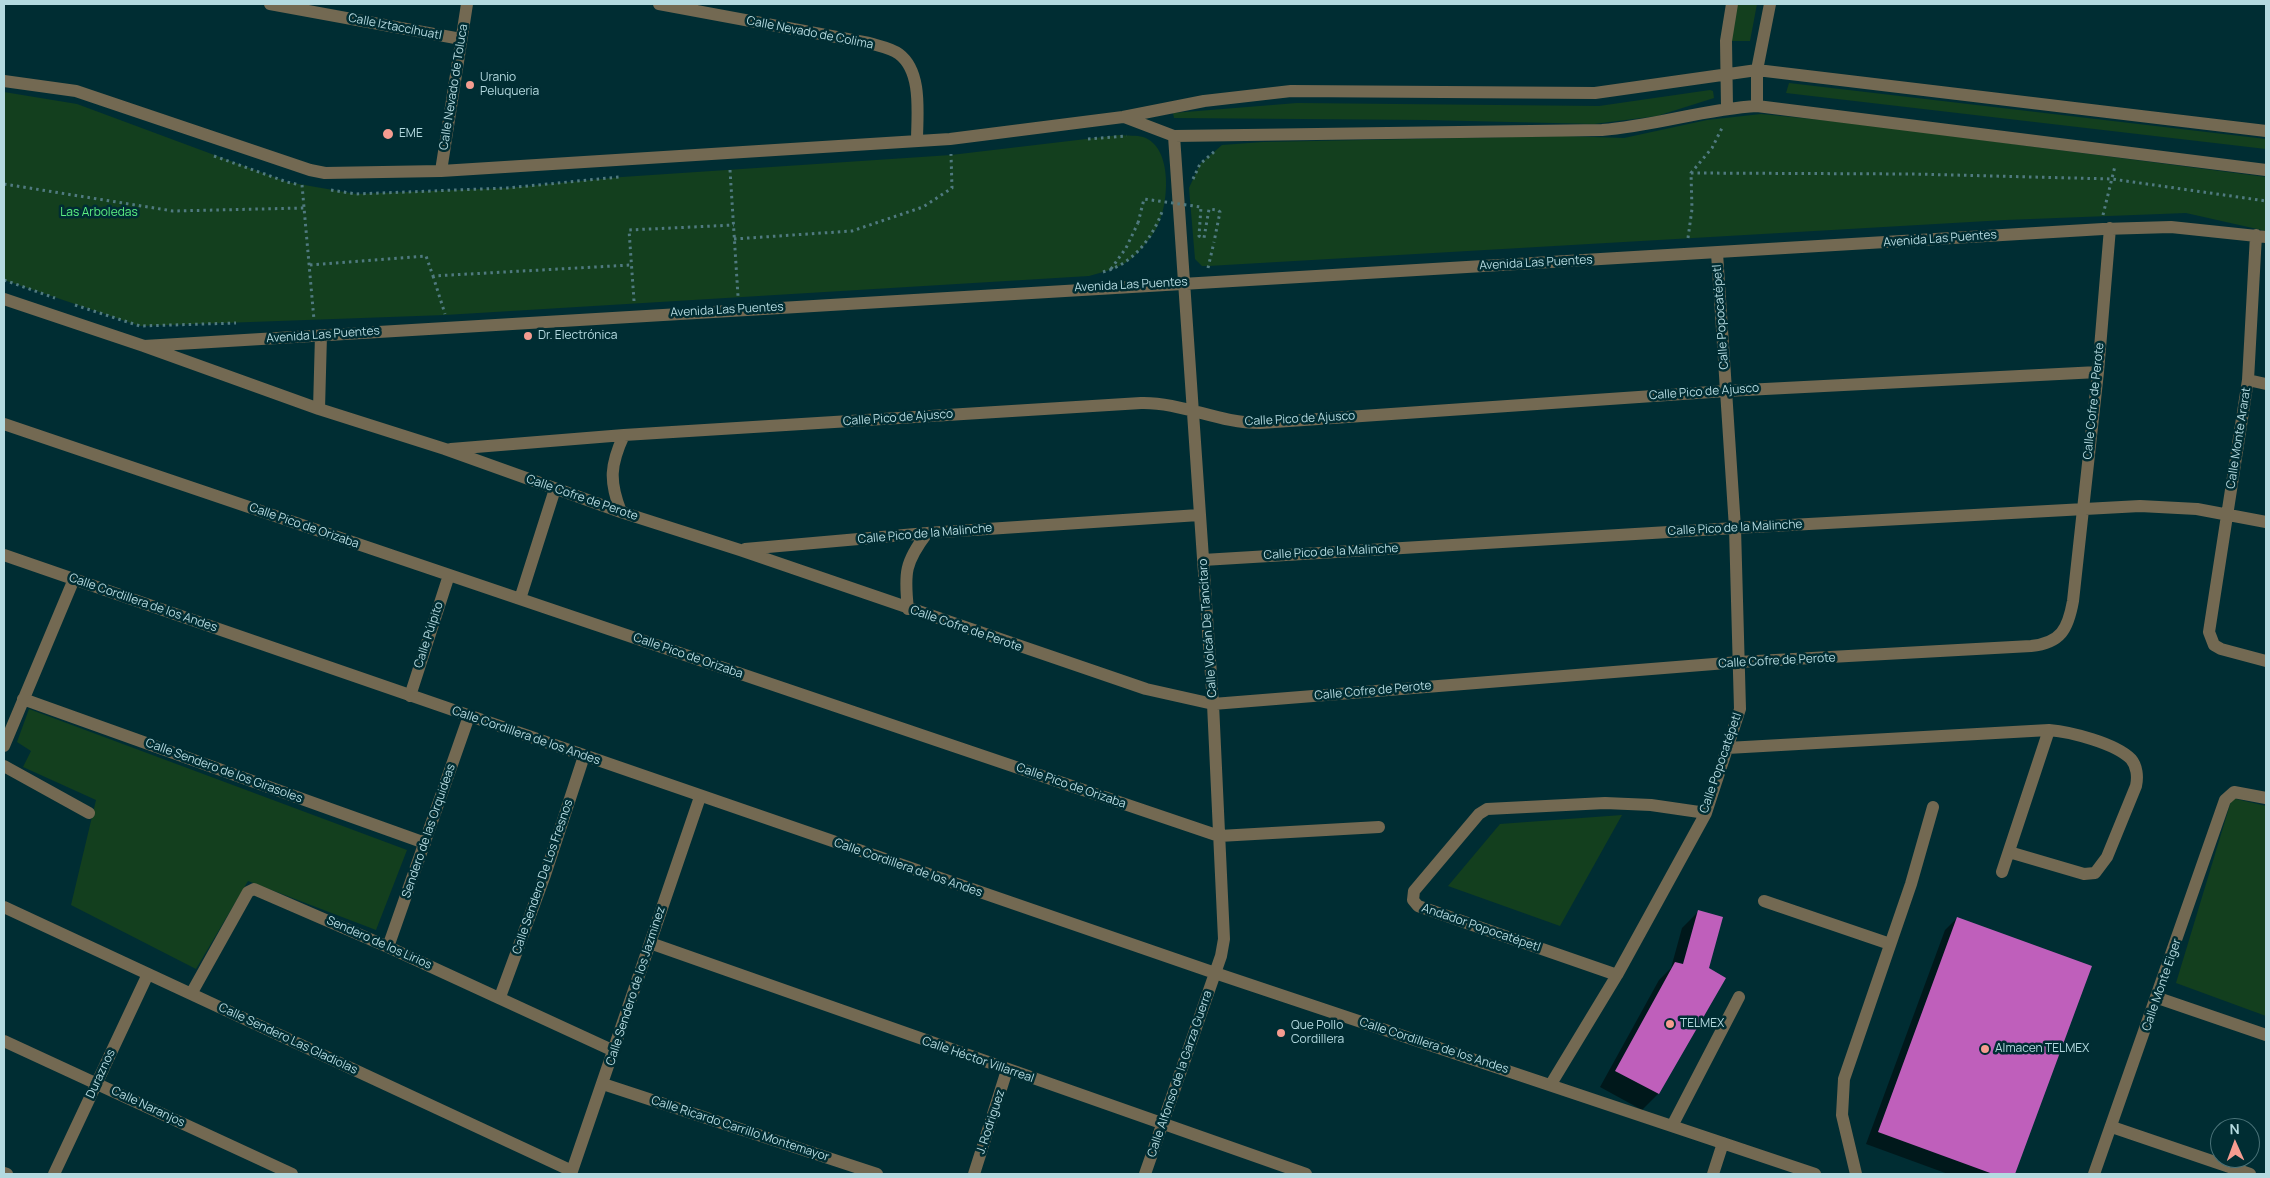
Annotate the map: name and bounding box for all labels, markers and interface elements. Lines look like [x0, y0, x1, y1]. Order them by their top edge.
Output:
street label: Calle Iztaccíhuatl [347, 11, 443, 43]
street label: Calle Nevado de Colima [745, 14, 875, 52]
street label: Calle Nevado de Toluca [437, 23, 471, 151]
place label: Uranio Peluqueria [480, 71, 539, 99]
marker: Uranio Peluqueria [464, 79, 476, 91]
marker: EME [381, 127, 395, 141]
place label: EME [399, 127, 423, 141]
park label: Las Arboledas [60, 206, 138, 220]
street label: Avenida Las Puentes [1883, 228, 1997, 250]
street label: Avenida Las Puentes [1479, 253, 1593, 273]
street label: Calle Popocatépetl [1710, 264, 1732, 370]
street label: Avenida Las Puentes [1074, 275, 1188, 295]
street label: Avenida Las Puentes [670, 300, 784, 320]
street label: Avenida Las Puentes [266, 324, 380, 346]
place label: Dr. Electrónica [538, 329, 617, 343]
marker: Dr. Electrónica [522, 330, 534, 342]
street label: Calle Cofre de Perote [2081, 342, 2107, 460]
street label: Calle Pico de Ajusco [1648, 381, 1760, 403]
street label: Calle Monte Ararat [2224, 386, 2254, 490]
street label: Calle Pico de Ajusco [842, 407, 954, 429]
street label: Calle Pico de Ajusco [1244, 409, 1356, 429]
street label: Calle Cofre de Perote [524, 472, 640, 524]
street label: Calle Pico de Orizaba [247, 500, 361, 552]
street label: Calle Pico de la Malinche [1667, 517, 1803, 539]
street label: Calle Pico de la Malinche [857, 521, 993, 547]
street label: Calle Pico de la Malinche [1263, 541, 1399, 563]
street label: Calle Volcán De Tancítaro [1196, 558, 1220, 698]
street label: Calle Cordillera de los Andes [67, 571, 219, 635]
street label: Calle Púlpito [411, 600, 447, 670]
street label: Calle Cofre de Perote [908, 603, 1024, 655]
street label: Calle Pico de Orizaba [631, 630, 745, 682]
street label: Calle Cofre de Perote [1718, 651, 1836, 671]
street label: Calle Cofre de Perote [1314, 679, 1432, 703]
street label: Calle Cordillera de los Andes [450, 704, 602, 768]
street label: Calle Popocatépetl [1697, 711, 1745, 815]
street label: Calle Sendero de los Girasoles [144, 736, 304, 806]
street label: Calle Pico de Orizaba [1014, 760, 1128, 812]
street label: Sendero de las Orquideas [399, 762, 459, 900]
street label: Calle Sendero De Los Fresnos [510, 798, 576, 956]
street label: Calle Cordillera de los Andes [832, 836, 984, 900]
street label: Andador Popocatépetl [1420, 901, 1542, 955]
street label: Calle Sendero de los Jazminez [603, 905, 669, 1067]
street label: Sendero de los Lirios [324, 913, 434, 973]
street label: Calle Monte Eiger [2139, 937, 2185, 1033]
street label: Calle Alfonso de la Garza Guerra [1145, 989, 1215, 1159]
street label: Calle Sendero Las Gladiolas [216, 1000, 360, 1078]
street label: Calle Cordillera de los Andes [1358, 1015, 1510, 1077]
place label: TELMEX [1680, 1017, 1724, 1031]
marker: TELMEX [1664, 1018, 1676, 1030]
place label: Que Pollo Cordillera [1291, 1019, 1344, 1047]
marker: Que Pollo Cordillera [1275, 1027, 1287, 1039]
street label: Calle Héctor Villarreal [920, 1034, 1036, 1086]
place label: Almacen TELMEX [1995, 1042, 2089, 1056]
marker: Almacen TELMEX [1979, 1043, 1991, 1055]
street label: Duraznos [83, 1047, 119, 1101]
street label: Calle Naranjos [109, 1084, 187, 1130]
street label: J. Rodriguez [974, 1088, 1008, 1156]
street label: Calle Ricardo Carrillo Montemayor [649, 1093, 831, 1165]
north arrow [2210, 1118, 2260, 1168]
text: N [2229, 1119, 2240, 1138]

